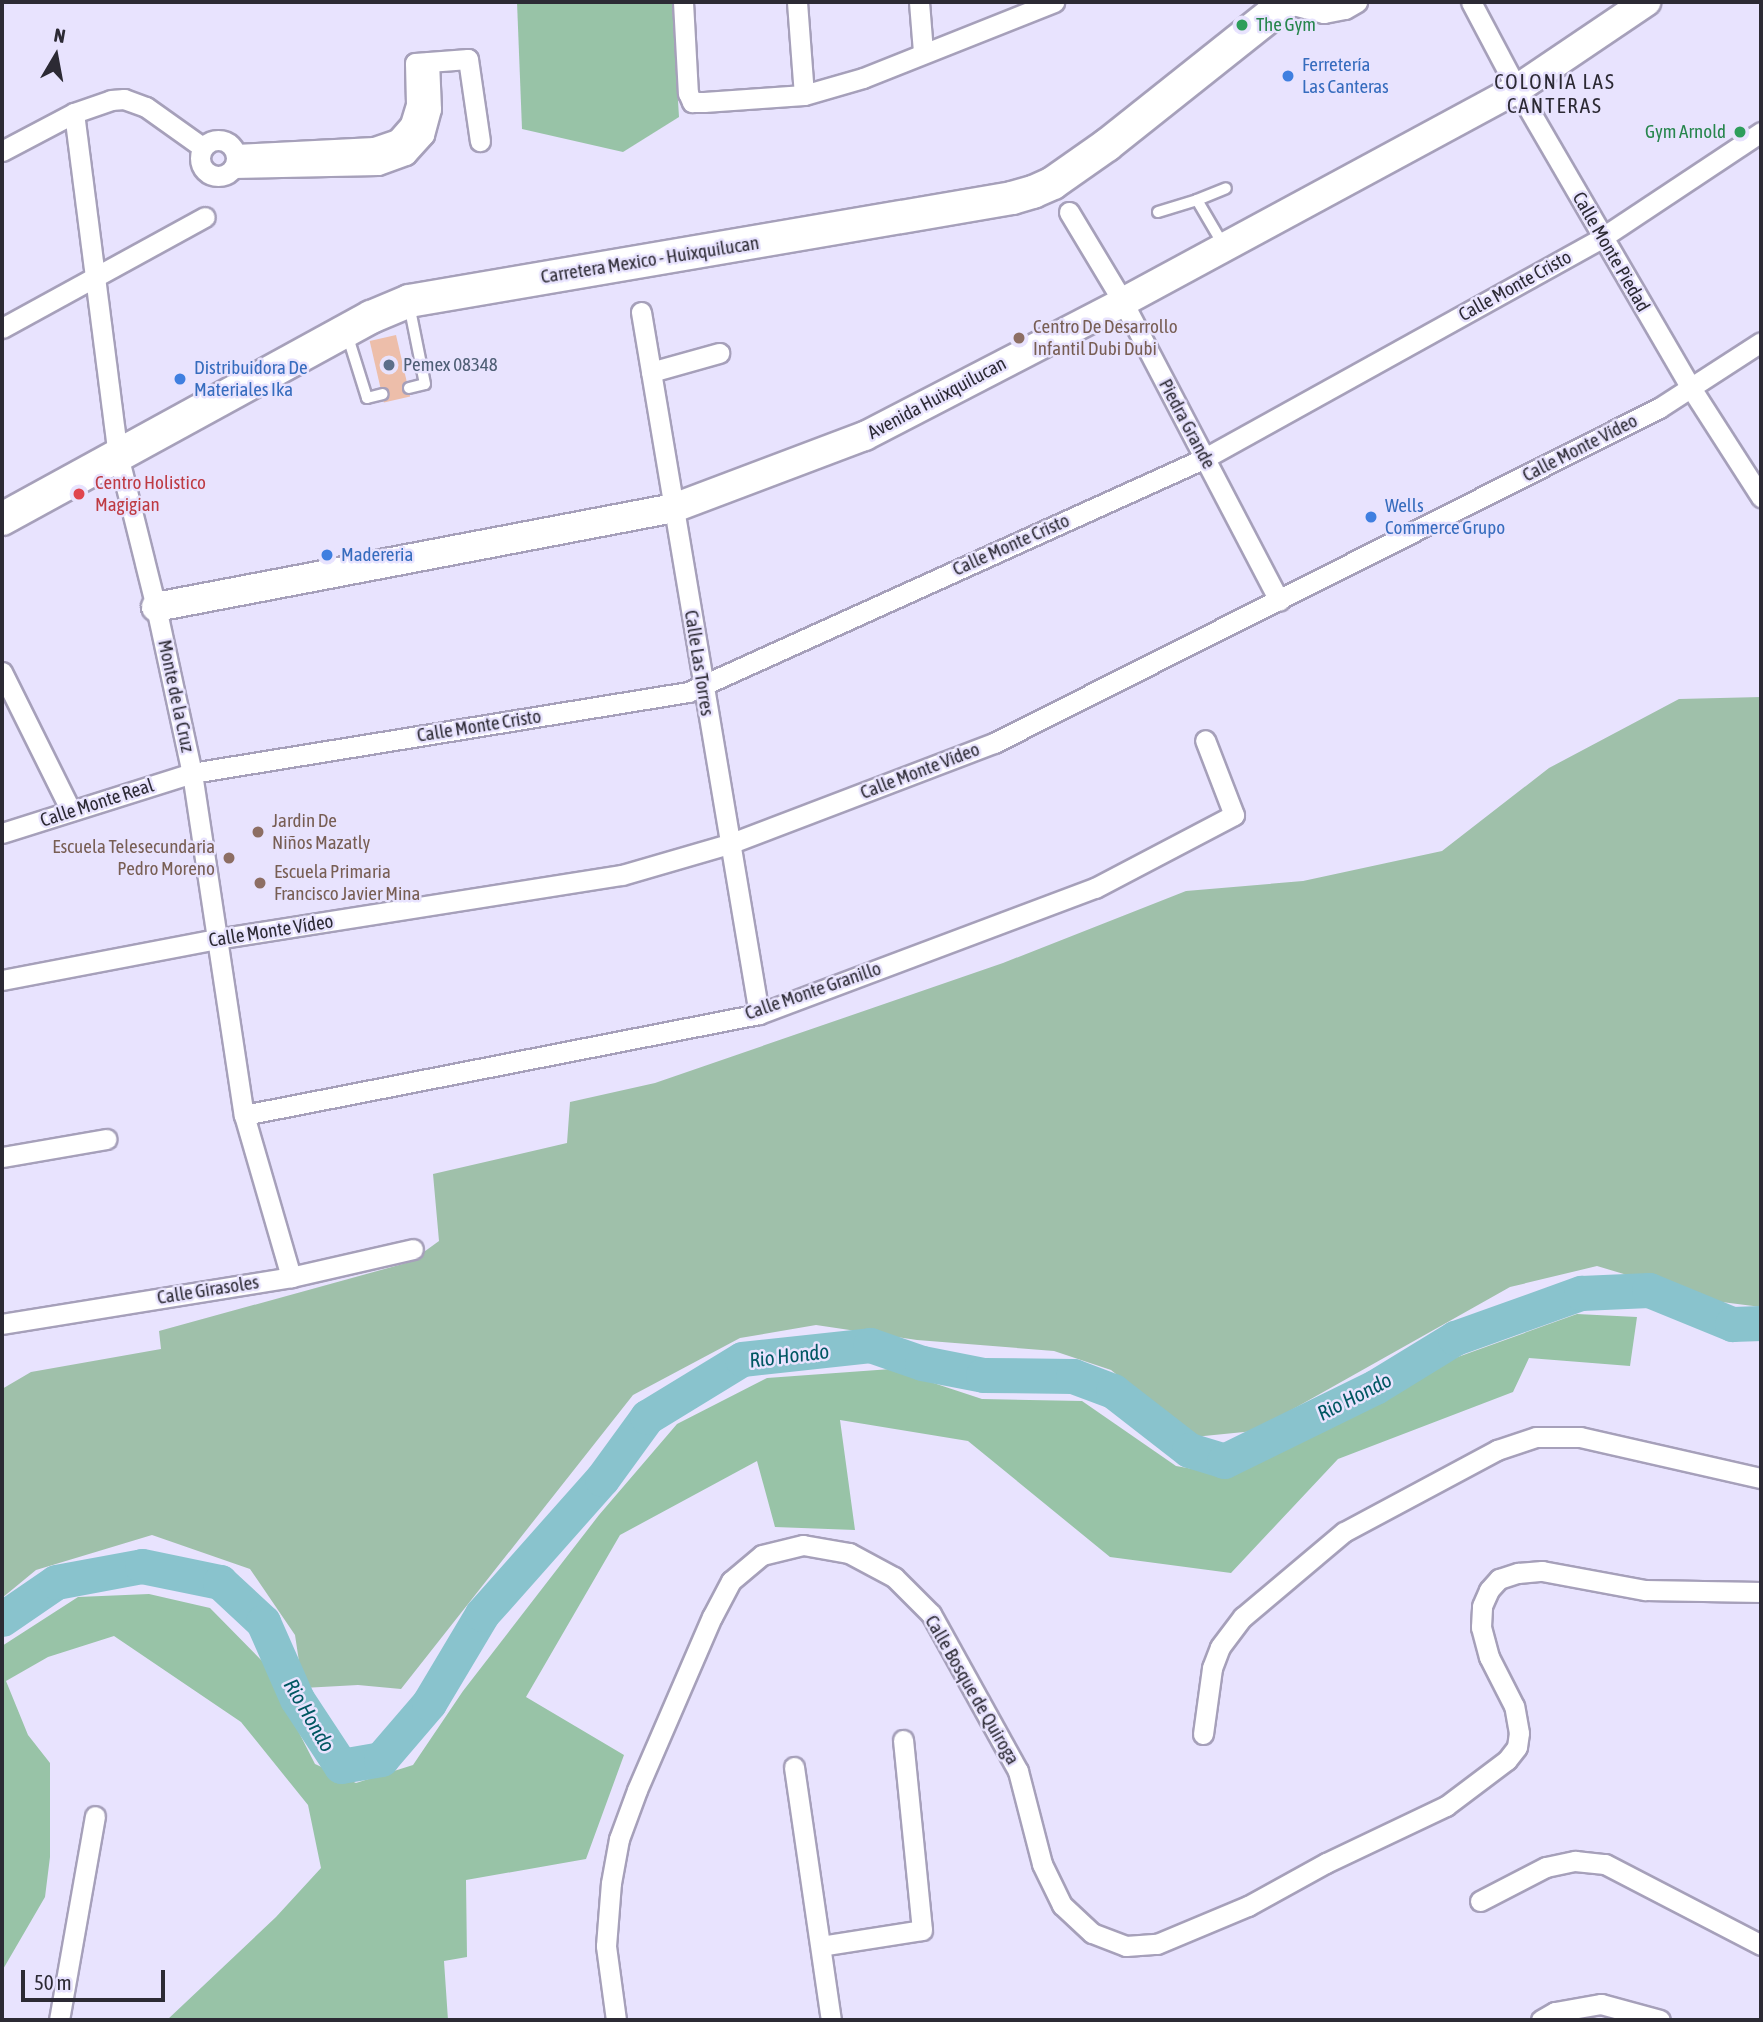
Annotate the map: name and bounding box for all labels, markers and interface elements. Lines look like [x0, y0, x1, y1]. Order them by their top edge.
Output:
place label: The Gym [1256, 14, 1316, 36]
marker: The Gym [1234, 17, 1250, 33]
north arrow [21, 21, 91, 91]
text: N [52, 24, 67, 47]
place label: Ferretería Las Canteras [1302, 54, 1389, 98]
marker: Ferretería Las Canteras [1280, 68, 1296, 84]
district label: COLONIA LAS CANTERAS [1496, 68, 1614, 118]
place label: Gym Arnold [1645, 121, 1726, 143]
marker: Gym Arnold [1732, 124, 1748, 140]
street label: Calle Monte Piedad [1567, 188, 1655, 316]
street label: Carretera Mexico - Huixquilucan [539, 231, 761, 289]
street label: Calle Monte Cristo [1455, 246, 1575, 326]
place label: Centro De Desarrollo Infantil Dubi Dubi [1033, 316, 1178, 360]
marker: Centro De Desarrollo Infantil Dubi Dubi [1011, 330, 1027, 346]
street label: Avenida Huixquilucan [864, 352, 1010, 444]
place label: Pemex 08348 [403, 354, 498, 376]
place label: Distribuidora De Materiales Ika [194, 357, 308, 401]
marker: Pemex 08348 [381, 357, 397, 373]
marker: Distribuidora De Materiales Ika [172, 371, 188, 387]
street label: Piedra Grande [1154, 375, 1220, 473]
street label: Calle Monte Vídeo [1519, 409, 1641, 487]
place label: Centro Holistico Magigian [95, 472, 206, 516]
marker: Centro Holistico Magigian [69, 484, 89, 504]
place label: Wells Commerce Grupo [1385, 495, 1505, 539]
street label: Calle Monte Cristo [949, 509, 1073, 581]
marker: Wells Commerce Grupo [1363, 509, 1379, 525]
place label: Madereria [341, 544, 413, 566]
marker: Madereria [319, 547, 335, 563]
street label: Calle Las Torres [679, 609, 719, 717]
street label: Monte de la Cruz [153, 638, 199, 754]
street label: Calle Monte Cristo [415, 705, 543, 747]
street label: Calle Monte Vídeo [857, 738, 983, 804]
street label: Calle Monte Real [37, 774, 157, 832]
place label: Jardin De Niños Mazatly [272, 810, 370, 854]
marker: Jardin De Niños Mazatly [250, 824, 266, 840]
place label: Escuela Telesecundaria Pedro Moreno [52, 836, 215, 880]
marker: Escuela Telesecundaria Pedro Moreno [221, 850, 237, 866]
place label: Escuela Primaria Francisco Javier Mina [274, 861, 420, 905]
marker: Escuela Primaria Francisco Javier Mina [252, 875, 268, 891]
street label: Calle Monte Vídeo [207, 910, 335, 952]
street label: Calle Monte Granillo [742, 957, 884, 1025]
street label: Calle Girasoles [155, 1271, 261, 1309]
water label: Rio Hondo [748, 1338, 830, 1372]
water label: Rio Hondo [1313, 1367, 1395, 1425]
street label: Calle Bosque de Quiroga [920, 1611, 1024, 1769]
water label: Rio Hondo [279, 1674, 341, 1756]
scale bar [24, 1955, 168, 1999]
text: 50 m [34, 1970, 72, 1994]

